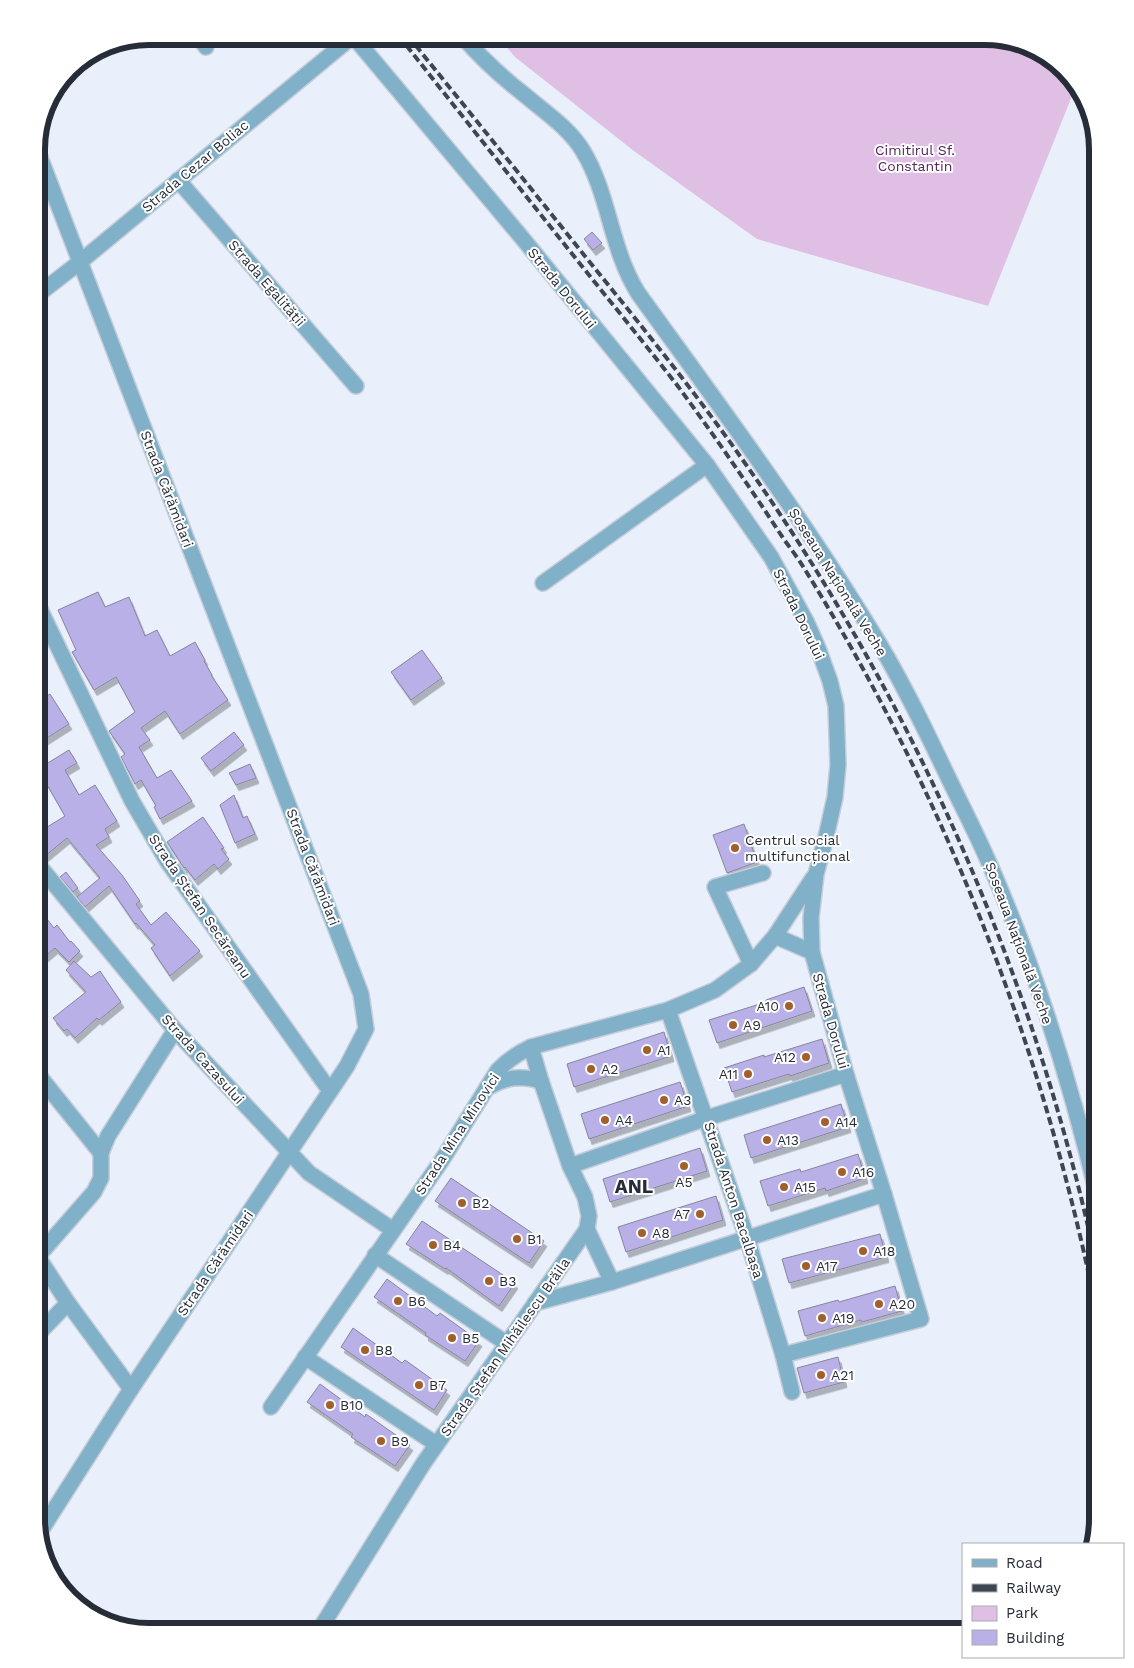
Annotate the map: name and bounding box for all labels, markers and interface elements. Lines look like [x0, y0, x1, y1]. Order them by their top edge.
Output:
street label: Strada Cezar Boliac [139, 117, 252, 215]
park label: Cimitirul Sf. Constantin [875, 142, 955, 174]
street label: Strada Egalității [225, 237, 309, 330]
street label: Strada Dorului [525, 245, 599, 331]
street label: Strada Cărămidari [137, 428, 197, 550]
street label: Șoseaua Națională Veche [785, 505, 890, 659]
street label: Strada Dorului [770, 566, 828, 662]
street label: Strada Cărămidari [283, 806, 343, 928]
street label: Strada Ștefan Secăreanu [145, 831, 254, 982]
place label: Centrul social multifuncțional [745, 832, 851, 865]
marker: Centrul social multifuncțional [729, 842, 741, 854]
street label: Șoseaua Națională Veche [981, 860, 1056, 1027]
street label: Strada Dorului [810, 971, 852, 1071]
place label: A10 [757, 998, 779, 1014]
marker: A10 [783, 1000, 795, 1012]
street label: Strada Cazasului [159, 1011, 247, 1107]
place label: A9 [743, 1017, 761, 1033]
marker: A9 [727, 1019, 739, 1031]
place label: A1 [657, 1042, 671, 1058]
marker: A1 [641, 1044, 653, 1056]
place label: A12 [774, 1049, 796, 1065]
marker: A12 [800, 1051, 812, 1063]
place label: A2 [601, 1061, 618, 1077]
marker: A2 [585, 1063, 597, 1075]
place label: A11 [719, 1066, 738, 1082]
marker: A11 [742, 1068, 754, 1080]
street label: Strada Mina Minovici [412, 1070, 502, 1198]
place label: A3 [674, 1092, 691, 1108]
marker: A3 [658, 1094, 670, 1106]
place label: A4 [615, 1112, 633, 1128]
marker: A4 [599, 1114, 611, 1126]
place label: A14 [835, 1114, 857, 1130]
marker: A14 [819, 1116, 831, 1128]
street label: Strada Anton Bacalbașa [700, 1120, 767, 1281]
place label: A13 [777, 1132, 799, 1148]
marker: A13 [761, 1134, 773, 1146]
marker: A5 [678, 1160, 690, 1172]
place label: A16 [852, 1164, 874, 1180]
marker: A16 [836, 1166, 848, 1178]
place label: A5 [675, 1174, 693, 1190]
district label: ANL [615, 1175, 653, 1198]
place label: A15 [794, 1179, 816, 1195]
marker: A15 [778, 1181, 790, 1193]
place label: B2 [472, 1195, 489, 1211]
marker: B2 [456, 1197, 468, 1209]
place label: A7 [674, 1206, 690, 1222]
street label: Strada Cărămidari [174, 1207, 256, 1319]
marker: A7 [694, 1208, 706, 1220]
place label: A8 [652, 1225, 670, 1241]
marker: A8 [636, 1227, 648, 1239]
place label: B1 [527, 1231, 542, 1247]
marker: B1 [511, 1233, 523, 1245]
place label: B4 [443, 1237, 461, 1253]
marker: B4 [427, 1239, 439, 1251]
place label: A18 [873, 1243, 895, 1259]
marker: A18 [857, 1245, 869, 1257]
street label: Strada Ștefan Mihăilescu Brăila [437, 1255, 574, 1440]
place label: A17 [816, 1258, 838, 1274]
marker: A17 [800, 1260, 812, 1272]
place label: B3 [499, 1273, 516, 1289]
marker: B3 [483, 1275, 495, 1287]
place label: B6 [408, 1293, 426, 1309]
marker: B6 [392, 1295, 404, 1307]
place label: A20 [889, 1296, 915, 1312]
marker: A20 [873, 1298, 885, 1310]
place label: A19 [832, 1310, 854, 1326]
marker: A19 [816, 1312, 828, 1324]
place label: B5 [462, 1330, 479, 1346]
marker: B5 [446, 1332, 458, 1344]
place label: B8 [375, 1342, 393, 1358]
marker: B8 [359, 1344, 371, 1356]
place label: A21 [831, 1367, 854, 1383]
marker: A21 [815, 1369, 827, 1381]
place label: B7 [429, 1377, 446, 1393]
marker: B7 [413, 1379, 425, 1391]
place label: B10 [340, 1397, 363, 1413]
marker: B10 [324, 1399, 336, 1411]
place label: B9 [391, 1433, 409, 1449]
marker: B9 [375, 1435, 387, 1447]
legend [962, 1543, 1124, 1658]
text: Road [1006, 1554, 1043, 1572]
text: Railway [1006, 1579, 1061, 1597]
text: Park [1006, 1604, 1039, 1622]
text: Building [1006, 1629, 1064, 1647]

